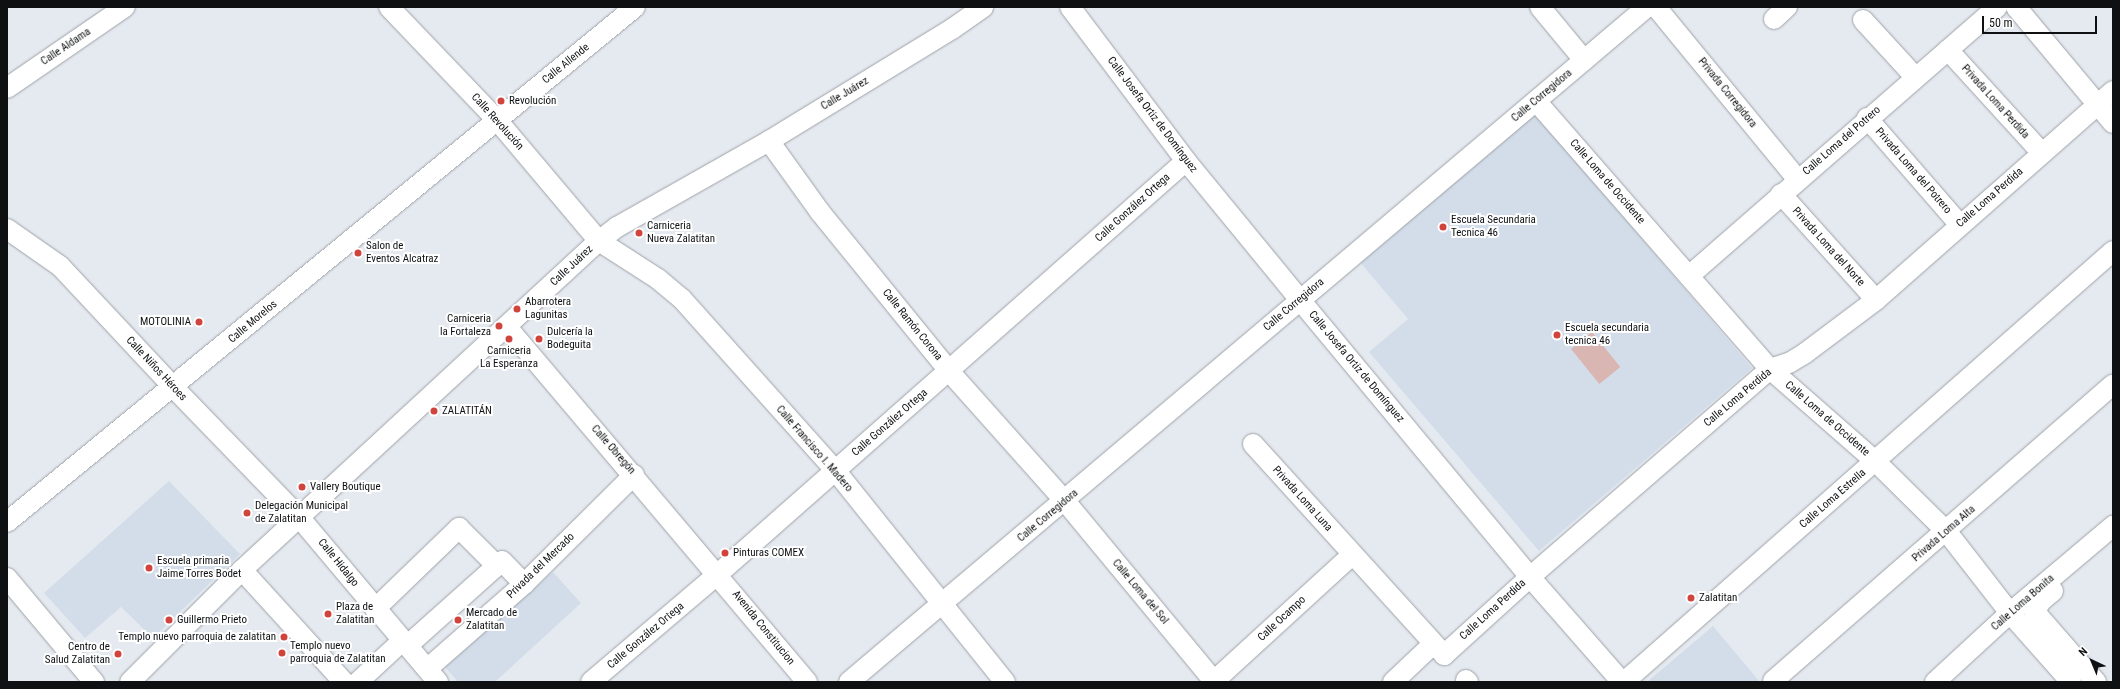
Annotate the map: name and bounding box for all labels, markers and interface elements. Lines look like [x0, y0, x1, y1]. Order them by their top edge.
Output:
scale bar [1984, 8, 2099, 34]
text: 50 m [1989, 16, 2013, 30]
street label: Calle Aldama [39, 25, 93, 69]
street label: Calle Allende [540, 41, 592, 87]
street label: Calle Josefa Ortiz de Domínguez [1104, 54, 1200, 176]
street label: Privada Corregidora [1695, 55, 1759, 131]
street label: Privada Loma Perdida [1958, 62, 2032, 142]
street label: Calle Corregidora [1509, 67, 1575, 125]
street label: Calle Juárez [819, 75, 871, 113]
street label: Calle Revolución [468, 91, 526, 153]
place label: Revolución [509, 94, 556, 108]
marker: Revolución [496, 96, 506, 106]
street label: Calle Loma del Potrero [1800, 104, 1884, 178]
street label: Privada Loma del Potrero [1872, 125, 1954, 217]
street label: Calle Loma de Occidente [1567, 137, 1647, 227]
street label: Calle Loma Perdida [1954, 165, 2026, 231]
street label: Calle González Ortega [1093, 171, 1173, 245]
street label: Privada Loma del Norte [1789, 205, 1867, 289]
place label: Escuela Secundaria Tecnica 46 [1451, 214, 1536, 240]
place label: Carniceria Nueva Zalatitan [647, 220, 715, 246]
marker: Escuela Secundaria Tecnica 46 [1438, 222, 1448, 232]
marker: Carniceria Nueva Zalatitan [634, 228, 644, 238]
place label: Salon de Eventos Alcatraz [366, 240, 438, 266]
street label: Calle Juárez [548, 243, 596, 289]
marker: Salon de Eventos Alcatraz [353, 248, 363, 258]
street label: Calle Corregidora [1261, 276, 1327, 334]
street label: Calle Ramón Corona [879, 287, 945, 363]
place label: Abarrotera Lagunitas [525, 296, 571, 322]
street label: Calle Morelos [226, 298, 280, 346]
marker: Abarrotera Lagunitas [512, 304, 522, 314]
street label: Calle Josefa Ortiz de Domínguez [1305, 308, 1407, 426]
place label: Carniceria la Fortaleza [440, 313, 491, 339]
place label: MOTOLINIA [140, 315, 191, 329]
marker: MOTOLINIA [194, 317, 204, 327]
marker: Carniceria la Fortaleza [494, 321, 504, 331]
place label: Escuela secundaria tecnica 46 [1565, 322, 1649, 348]
place label: Dulcería la Bodeguita [547, 326, 593, 352]
marker: Escuela secundaria tecnica 46 [1552, 330, 1562, 340]
street label: Calle Niños Héroes [123, 334, 189, 404]
marker: Carniceria La Esperanza [504, 334, 514, 344]
marker: Dulcería la Bodeguita [534, 334, 544, 344]
place label: Carniceria La Esperanza [480, 345, 538, 371]
street label: Calle Loma Perdida [1702, 366, 1774, 430]
street label: Calle Loma de Occidente [1782, 379, 1872, 459]
street label: Calle González Ortega [849, 387, 931, 459]
street label: Calle Francisco I. Madero [773, 403, 855, 495]
place label: ZALATITÁN [442, 404, 492, 418]
marker: ZALATITÁN [429, 406, 439, 416]
street label: Calle Obregón [588, 423, 638, 477]
street label: Privada Loma Luna [1269, 464, 1335, 534]
street label: Calle Loma Estrella [1797, 467, 1869, 531]
place label: Vallery Boutique [310, 480, 381, 494]
marker: Vallery Boutique [297, 482, 307, 492]
street label: Calle Corregidora [1015, 487, 1081, 545]
place label: Delegación Municipal de Zalatitan [255, 500, 348, 526]
street label: Privada Loma Alta [1910, 503, 1978, 565]
marker: Delegación Municipal de Zalatitan [242, 508, 252, 518]
street label: Privada del Mercado [504, 530, 578, 602]
street label: Calle Hidalgo [315, 536, 361, 590]
place label: Pinturas COMEX [733, 546, 804, 560]
marker: Pinturas COMEX [720, 548, 730, 558]
place label: Escuela primaria Jaime Torres Bodet [157, 555, 241, 581]
street label: Calle Loma del Sol [1109, 557, 1171, 627]
marker: Escuela primaria Jaime Torres Bodet [144, 563, 154, 573]
street label: Calle Loma Bonita [1989, 572, 2057, 634]
street label: Calle Loma Perdida [1457, 577, 1529, 643]
street label: Avenida Constitucion [729, 588, 797, 668]
place label: Zalatitan [1699, 591, 1737, 605]
marker: Zalatitan [1686, 593, 1696, 603]
street label: Calle Ocampo [1255, 594, 1309, 644]
street label: Calle González Ortega [605, 600, 687, 672]
place label: Plaza de Zalatitan [336, 601, 374, 627]
place label: Mercado de Zalatitan [466, 607, 517, 633]
marker: Plaza de Zalatitan [323, 609, 333, 619]
place label: Guillermo Prieto [177, 613, 247, 627]
marker: Guillermo Prieto [164, 615, 174, 625]
marker: Mercado de Zalatitan [453, 615, 463, 625]
place label: Templo nuevo parroquia de zalatitan [118, 630, 276, 644]
marker: Templo nuevo parroquia de zalatitan [279, 632, 289, 642]
place label: Templo nuevo parroquia de Zalatitan [290, 640, 386, 666]
place label: Centro de Salud Zalatitan [45, 641, 110, 667]
north arrow [2072, 641, 2112, 681]
text: N [2076, 645, 2090, 659]
marker: Templo nuevo parroquia de Zalatitan [277, 648, 287, 658]
marker: Centro de Salud Zalatitan [113, 649, 123, 659]

